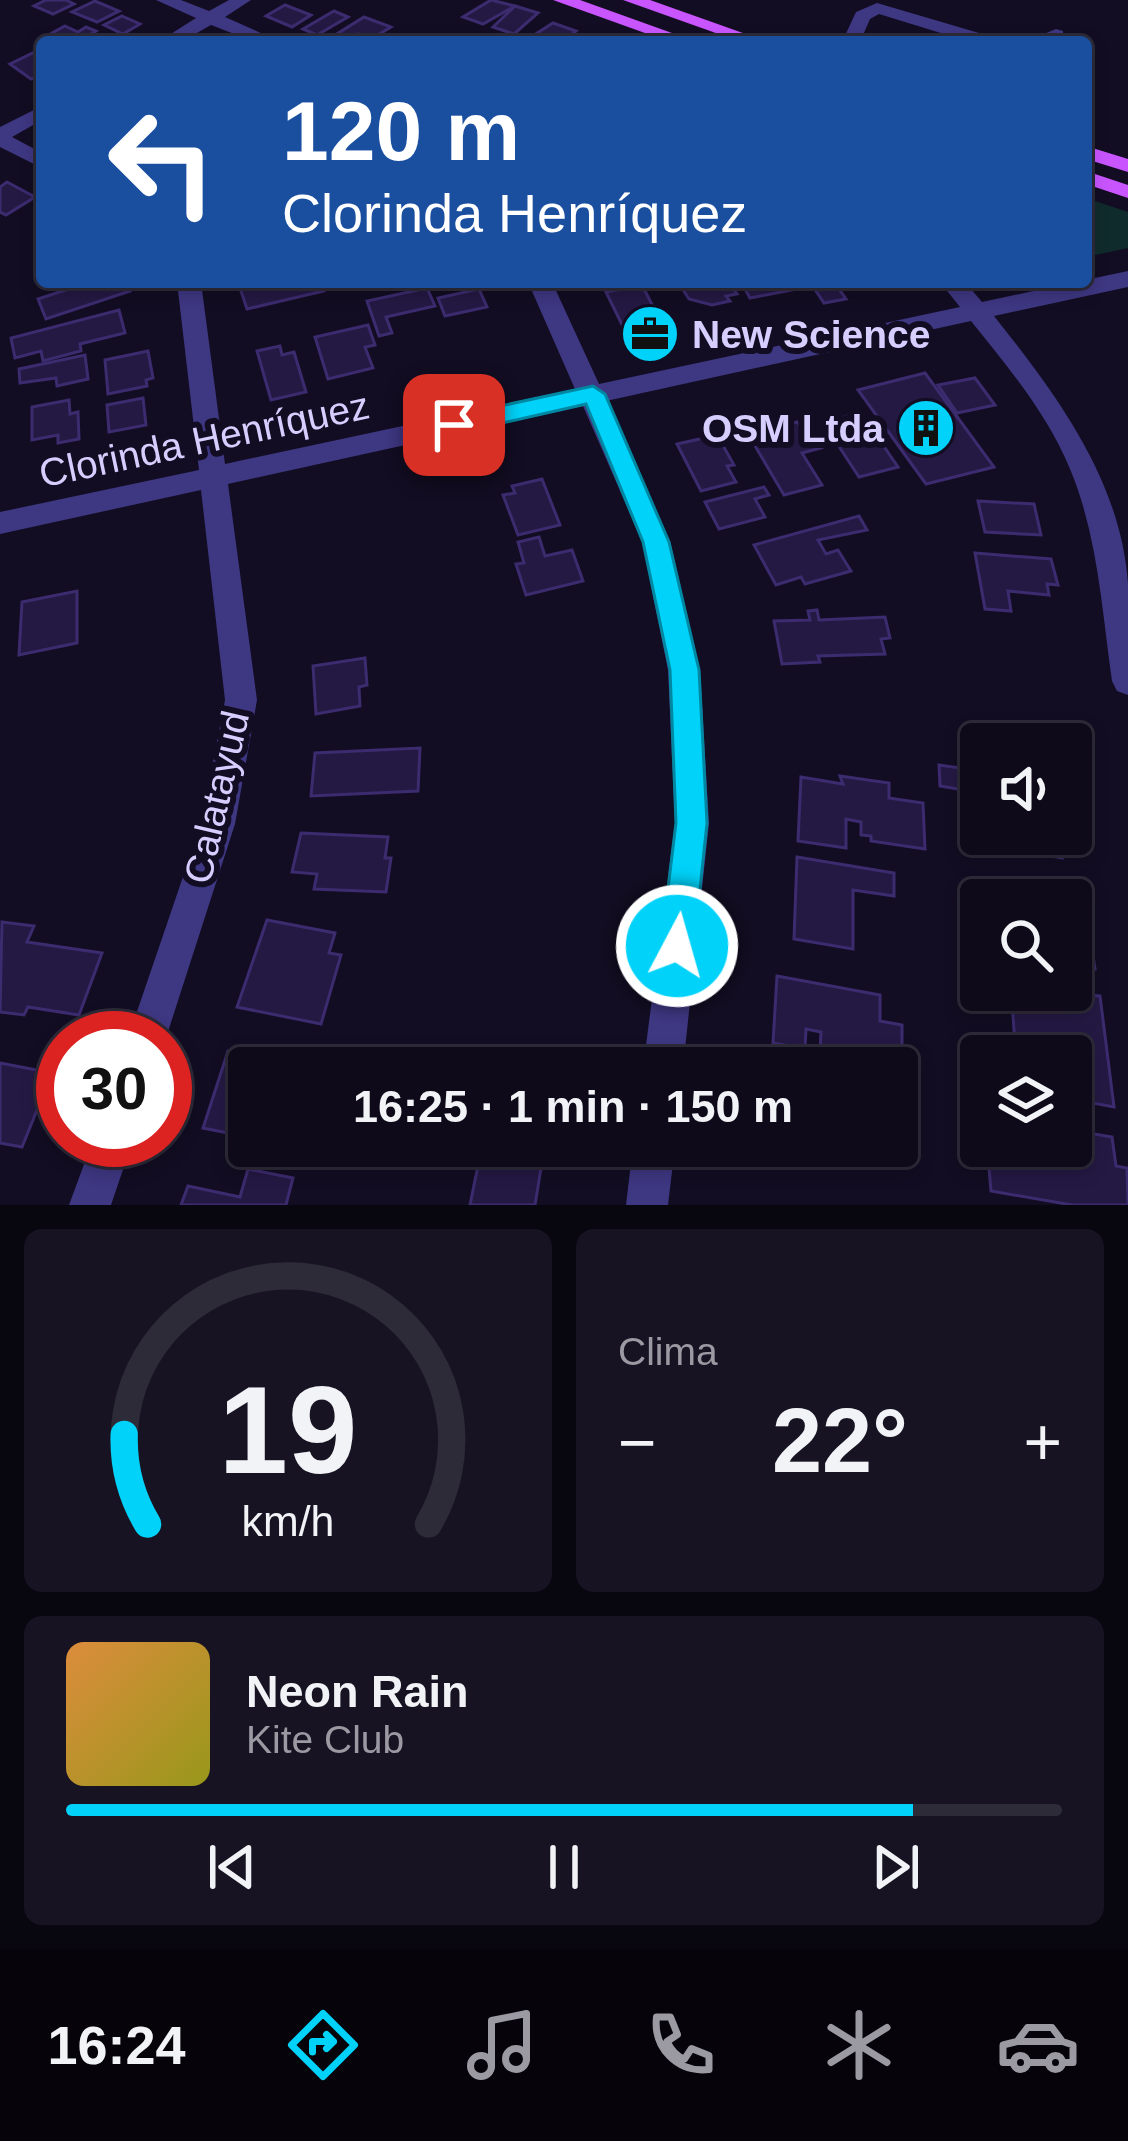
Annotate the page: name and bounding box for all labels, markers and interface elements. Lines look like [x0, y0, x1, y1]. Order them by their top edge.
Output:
icon: left [84, 84, 240, 240]
text: 120 m [282, 84, 520, 178]
text: Clorinda Henríquez [282, 183, 747, 243]
office icon: New Science [619, 303, 681, 365]
place label: New Science [692, 313, 930, 356]
pin [403, 374, 505, 476]
street label: Clorinda Henríquez [35, 384, 373, 495]
icon: arrive [421, 392, 487, 458]
building icon: OSM Ltda [895, 397, 957, 459]
place label: OSM Ltda [702, 407, 884, 450]
street label: Calatayud [176, 707, 257, 888]
map controls [960, 723, 1092, 1167]
button: sound [960, 723, 1092, 855]
button: search [960, 879, 1092, 1011]
position arrow [614, 883, 740, 1009]
speed limit sign: 30 [36, 1011, 192, 1167]
button: layers [960, 1035, 1092, 1167]
text: 16:25 · 1 min · 150 m [353, 1081, 793, 1132]
text: Clima [618, 1330, 718, 1373]
text: 19 [219, 1360, 357, 1499]
text: 22° [772, 1391, 908, 1491]
text: − [618, 1405, 657, 1479]
text: + [1023, 1405, 1062, 1479]
text: km/h [242, 1496, 334, 1544]
text: Neon Rain [246, 1666, 469, 1717]
text: Kite Club [246, 1718, 404, 1761]
icon: previous [199, 1834, 265, 1900]
icon: pause [531, 1834, 597, 1900]
icon: next [863, 1834, 929, 1900]
icon: directions [281, 2003, 365, 2087]
icon: music [460, 2003, 544, 2087]
icon: phone [639, 2003, 723, 2087]
icon: climate [817, 2003, 901, 2087]
icon: car [996, 2003, 1080, 2087]
text: 16:24 [47, 2015, 186, 2075]

